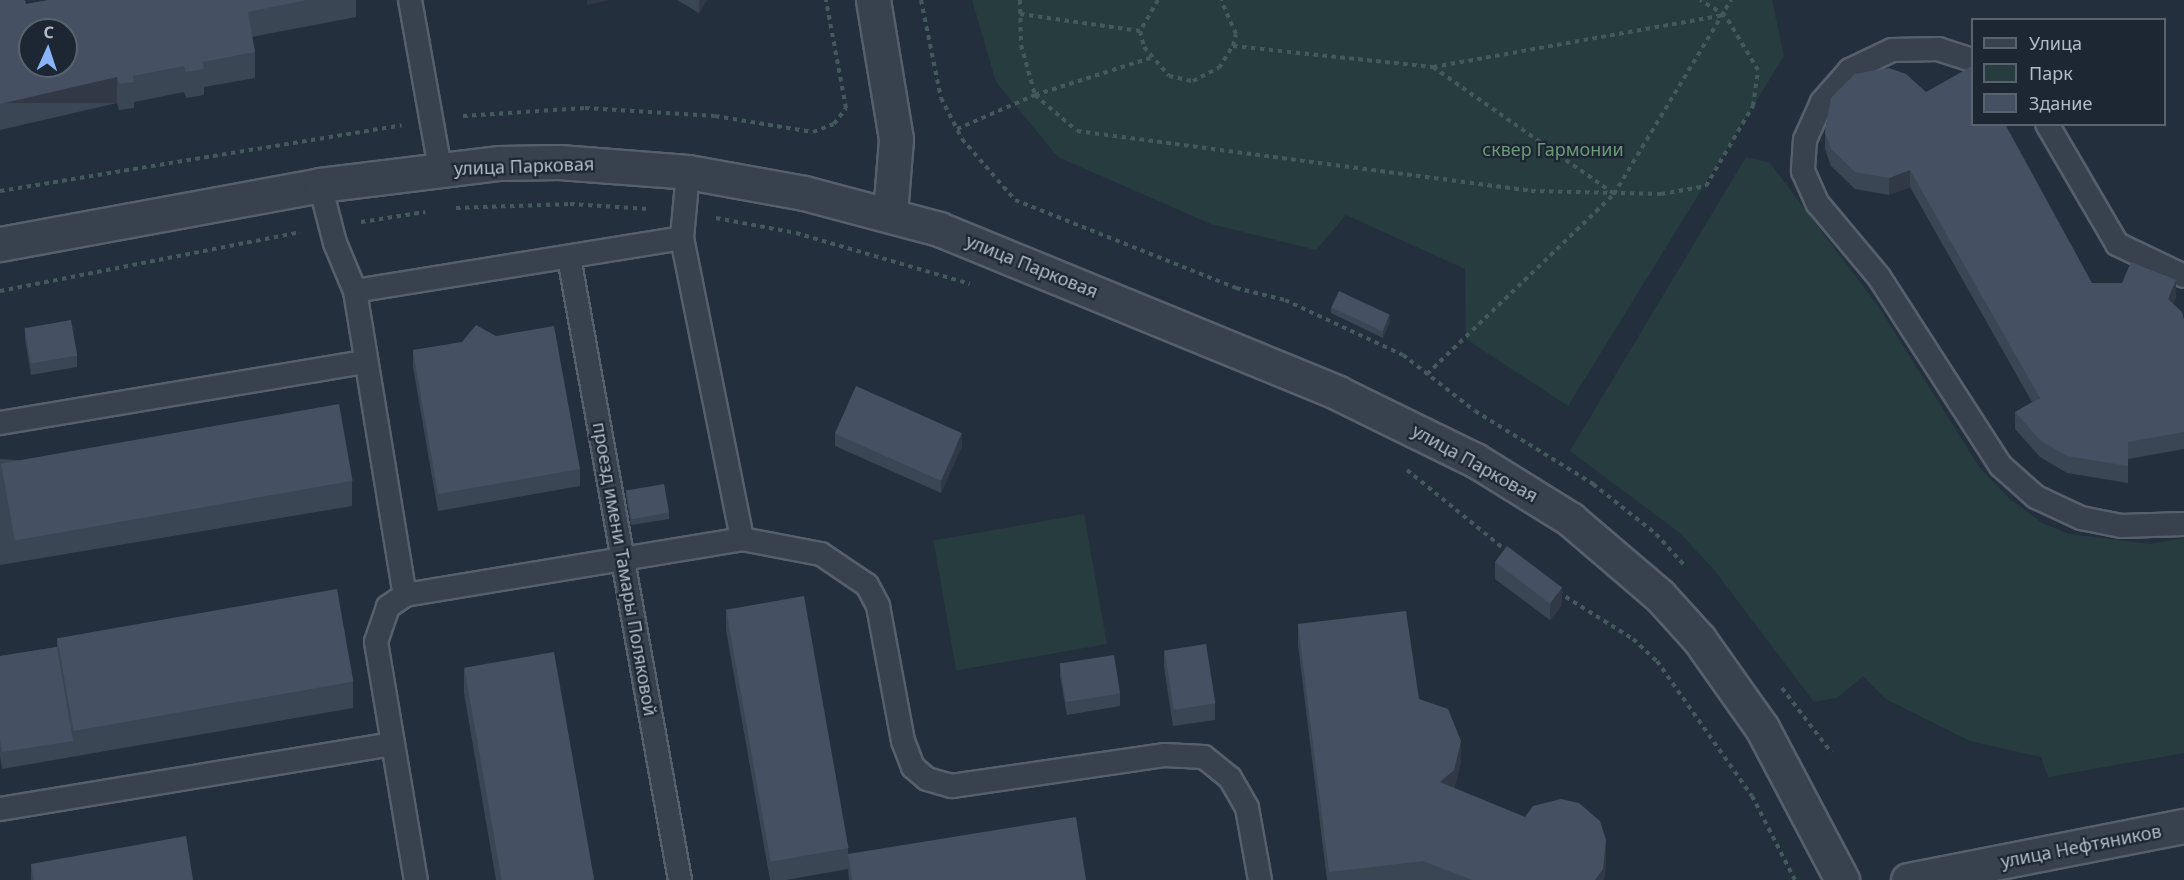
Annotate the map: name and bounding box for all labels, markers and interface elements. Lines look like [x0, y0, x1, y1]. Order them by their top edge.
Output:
north arrow [18, 18, 78, 78]
legend [1971, 18, 2166, 126]
text: С [43, 21, 55, 43]
text: Улица [2029, 31, 2082, 55]
text: Парк [2029, 61, 2073, 85]
text: Здание [2029, 91, 2092, 115]
park label: сквер Гармонии [1482, 138, 1624, 160]
street label: улица Парковая [454, 153, 594, 179]
street label: улица Парковая [963, 230, 1101, 302]
street label: проезд имени Тамары Поляковой [589, 420, 661, 718]
street label: улица Парковая [1408, 420, 1542, 506]
street label: улица Нефтяников [1999, 820, 2163, 872]

